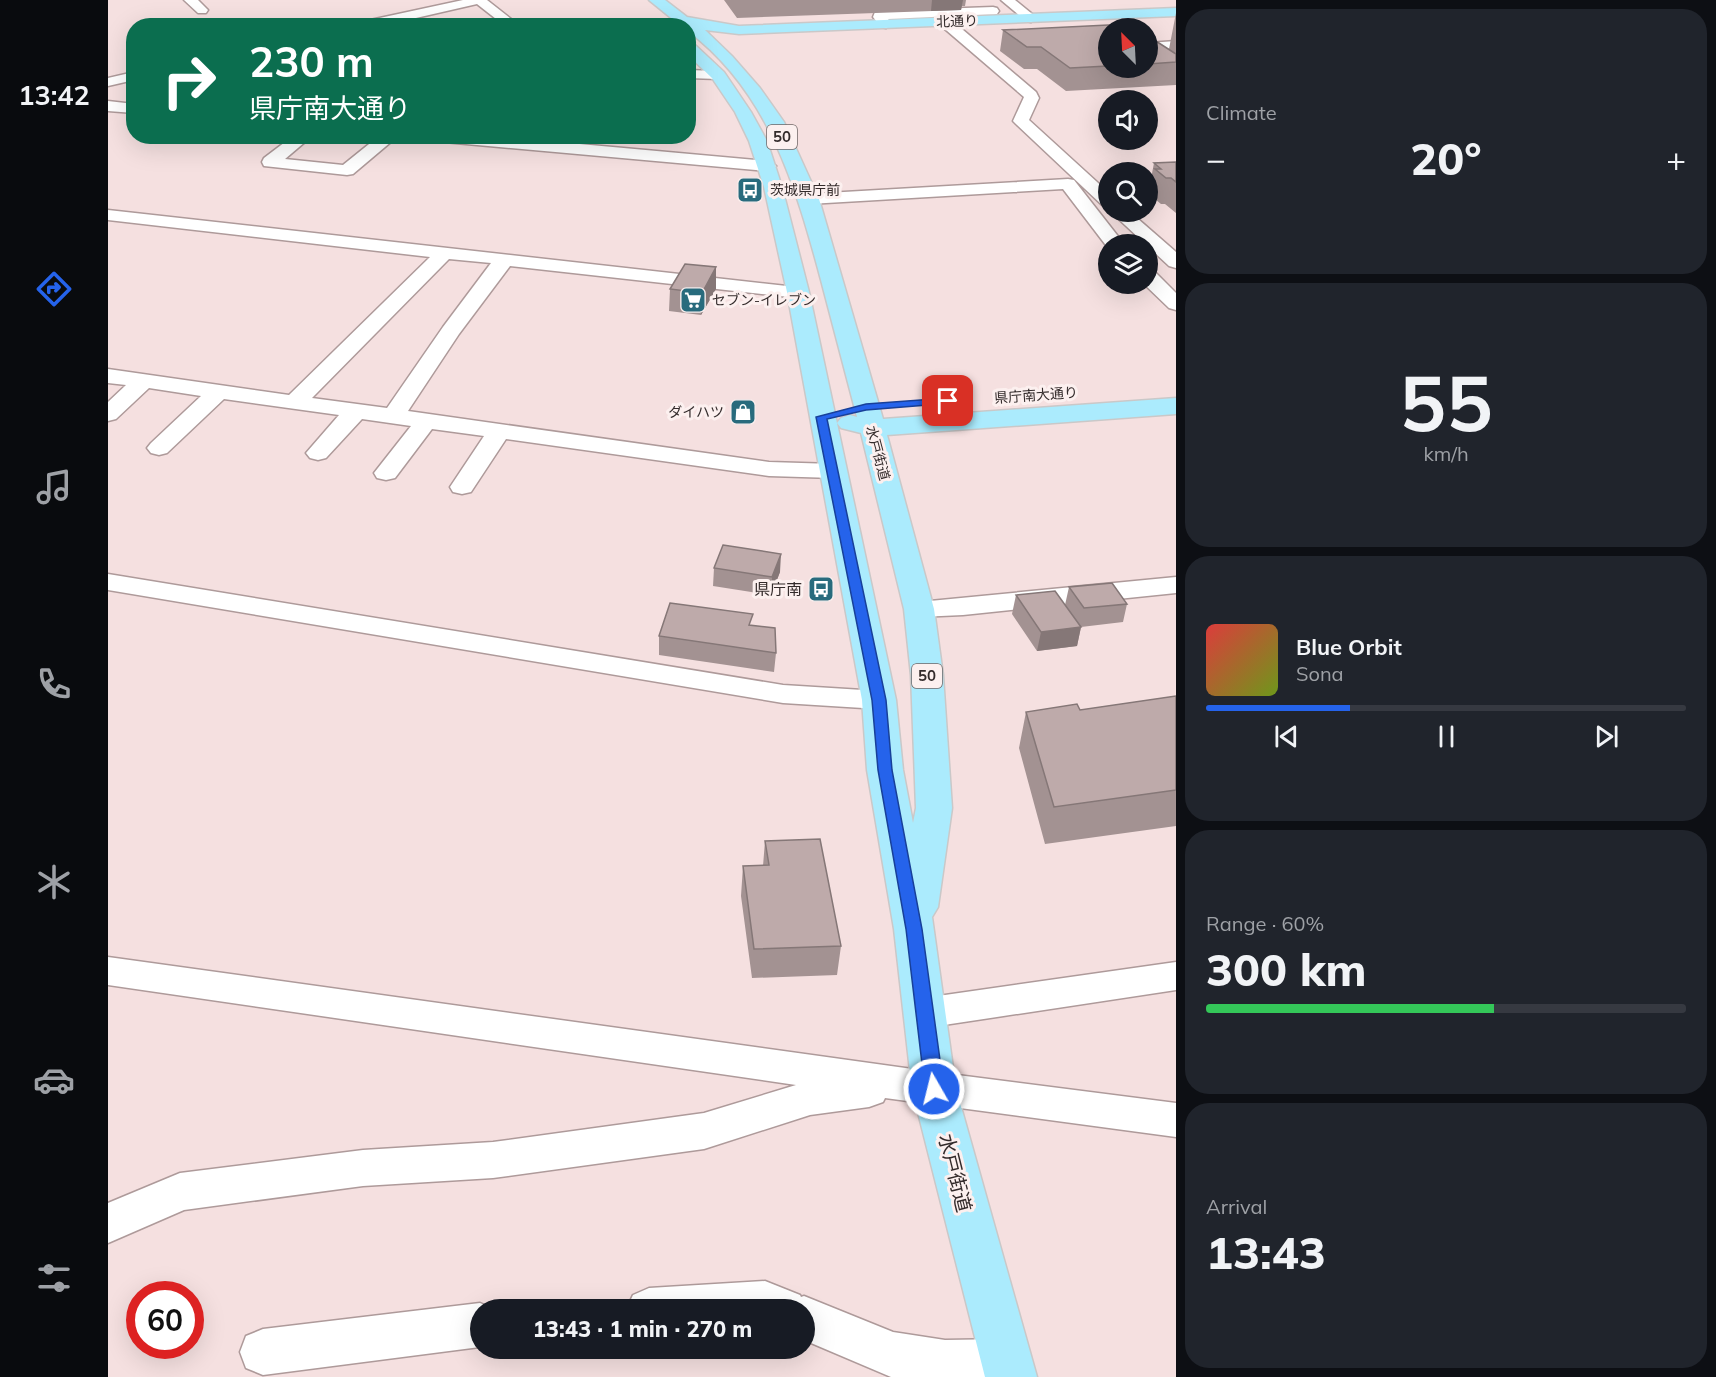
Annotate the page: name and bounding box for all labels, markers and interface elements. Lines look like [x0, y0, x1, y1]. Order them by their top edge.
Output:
street label: 北通り [936, 11, 978, 31]
north arrow [1098, 18, 1158, 78]
map controls [1098, 18, 1158, 294]
text: 230 m [249, 35, 374, 88]
icon: right [150, 42, 228, 120]
text: 13:42 [18, 78, 90, 112]
button: sound [1098, 90, 1158, 150]
text: 県庁南大通り [249, 91, 411, 125]
text: Climate [1206, 100, 1277, 125]
road number: 50 [767, 125, 797, 149]
text: 20° [1410, 130, 1482, 186]
text: − [1206, 138, 1226, 179]
text: + [1666, 138, 1686, 179]
button: search [1098, 162, 1158, 222]
bus stop icon: 茨城県庁前 [735, 175, 765, 205]
place label: 茨城県庁前 [770, 181, 840, 199]
button: layers [1098, 234, 1158, 294]
icon: directions [33, 268, 75, 310]
supermarket icon: セブン-イレブン [678, 285, 708, 315]
place label: セブン-イレブン [712, 291, 816, 309]
text: 55 [1399, 353, 1493, 451]
pin [922, 375, 973, 426]
street label: 県庁南大通り [993, 383, 1079, 407]
icon: arrive [931, 384, 964, 417]
shop icon: ダイハツ [728, 397, 758, 427]
place label: ダイハツ [668, 403, 724, 421]
street label: 水戸街道 [862, 424, 894, 482]
text: km/h [1423, 441, 1469, 466]
icon: music [33, 466, 75, 508]
bus stop icon: 県庁南 [806, 574, 836, 604]
place label: 県庁南 [754, 579, 802, 599]
text: Blue Orbit [1296, 633, 1402, 661]
text: Sona [1296, 661, 1344, 686]
icon: phone [33, 663, 75, 705]
road number: 50 [912, 664, 942, 688]
icon: previous [1270, 720, 1303, 753]
icon: pause [1430, 720, 1463, 753]
icon: next [1590, 720, 1623, 753]
icon: climate [33, 861, 75, 903]
text: Range · 60% [1206, 911, 1324, 936]
text: 300 km [1206, 941, 1367, 997]
position arrow [902, 1057, 966, 1121]
icon: car [33, 1059, 75, 1101]
street label: 水戸街道 [934, 1131, 977, 1215]
text: Arrival [1206, 1194, 1267, 1219]
text: 13:43 [1206, 1224, 1326, 1280]
icon: filters [33, 1257, 75, 1299]
speed limit sign: 60 [126, 1281, 204, 1359]
text: 13:43 · 1 min · 270 m [533, 1315, 752, 1343]

